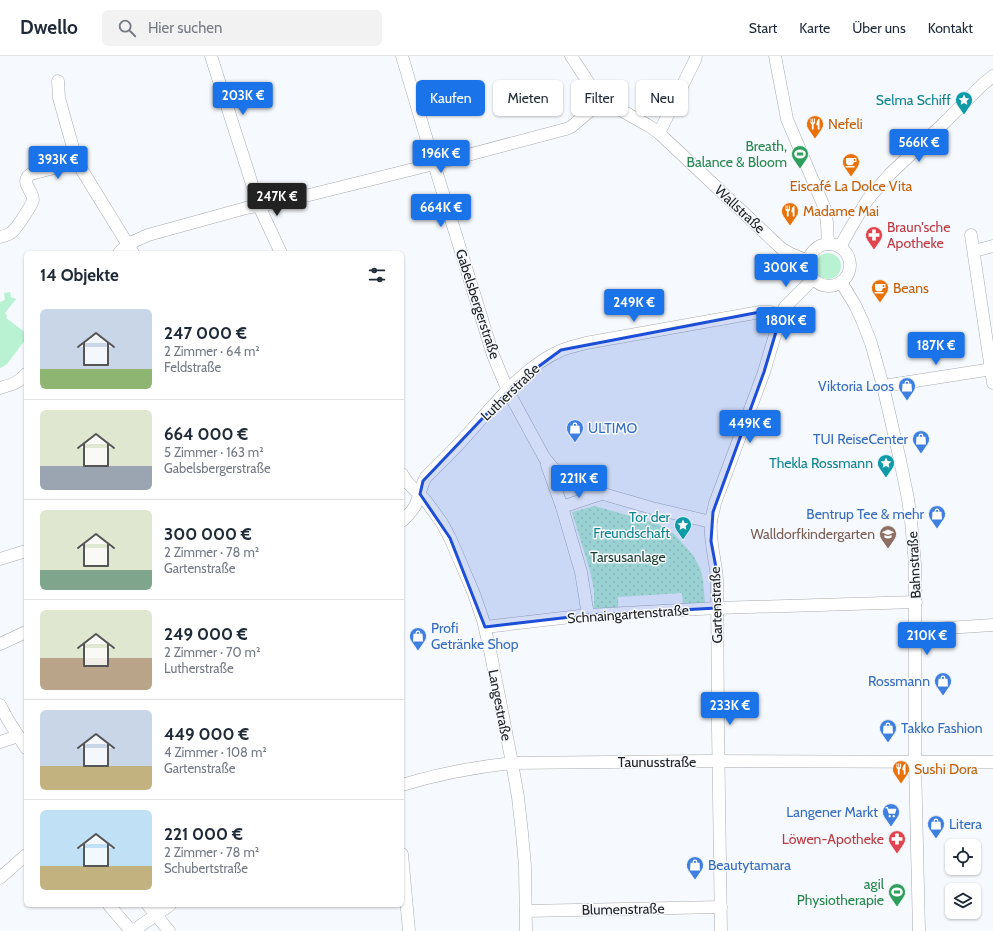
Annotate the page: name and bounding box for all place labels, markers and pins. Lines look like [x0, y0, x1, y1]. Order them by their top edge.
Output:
pin: 203K € [210, 82, 276, 116]
place icon: Selma Schiff [954, 90, 974, 115]
place label: Selma Schiff [876, 91, 951, 109]
restaurant icon: Nefeli [805, 114, 825, 139]
place label: Nefeli [828, 115, 863, 133]
pin: 566K € [886, 129, 952, 163]
place label: Breath, Balance & Bloom [687, 137, 787, 171]
pin: 196K € [408, 140, 474, 174]
sports icon: Breath, Balance & Bloom [790, 144, 810, 169]
pin: 393K € [25, 146, 91, 180]
cafe icon: Eiscafé La Dolce Vita [841, 152, 861, 177]
place label: Eiscafé La Dolce Vita [790, 177, 913, 195]
pin: 247K € [244, 183, 310, 217]
pin: 664K € [408, 194, 474, 228]
restaurant icon: Madame Mai [780, 201, 800, 226]
place label: Madame Mai [803, 202, 879, 220]
place label: Braun'sche Apotheke [887, 218, 950, 252]
pharmacy icon: Braun'sche Apotheke [864, 225, 884, 250]
pin: 300K € [753, 254, 819, 288]
cafe icon: Beans [870, 278, 890, 303]
place label: Beans [893, 279, 929, 297]
pin: 249K € [601, 289, 667, 323]
pin: 180K € [753, 307, 819, 341]
pin: 187K € [903, 332, 969, 366]
shop icon: Viktoria Loos [897, 376, 917, 401]
place label: Viktoria Loos [818, 377, 894, 395]
pin: 449K € [717, 410, 783, 444]
shop icon: ULTIMO [565, 418, 585, 443]
place label: ULTIMO [588, 419, 637, 437]
shop icon: TUI ReiseCenter [911, 429, 931, 454]
place label: TUI ReiseCenter [813, 430, 909, 448]
place icon: Thekla Rossmann [876, 453, 896, 478]
place label: Thekla Rossmann [769, 454, 873, 472]
pin: 221K € [546, 465, 612, 499]
shop icon: Bentrup Tee & mehr [927, 504, 947, 529]
place label: Bentrup Tee & mehr [806, 505, 925, 523]
place label: Tor der Freundschaft [593, 508, 671, 542]
place icon: Tor der Freundschaft [673, 515, 693, 540]
school or university icon: Walldorfkindergarten [878, 524, 898, 549]
place label: Walldorfkindergarten [750, 525, 875, 543]
place label: Profi Getränke Shop [431, 619, 519, 653]
pin: 210K € [894, 622, 960, 656]
shop icon: Profi Getränke Shop [408, 626, 428, 651]
shop icon: Rossmann [933, 671, 953, 696]
place label: Rossmann [868, 672, 930, 690]
pin: 233K € [697, 692, 763, 726]
shop icon: Takko Fashion [878, 718, 898, 743]
place label: Takko Fashion [901, 719, 983, 737]
restaurant icon: Sushi Dora [891, 759, 911, 784]
place label: Sushi Dora [914, 760, 978, 778]
supermarket icon: Langener Markt [881, 802, 901, 827]
place label: Langener Markt [786, 803, 878, 821]
shop icon: Litera [926, 814, 946, 839]
place label: Litera [949, 815, 982, 833]
pharmacy icon: Löwen-Apotheke [887, 829, 907, 854]
place label: Löwen-Apotheke [782, 830, 884, 848]
shop icon: Beautytamara [685, 855, 705, 880]
place label: Beautytamara [708, 856, 791, 874]
place label: agil Physiotherapie [797, 875, 885, 909]
sports icon: agil Physiotherapie [887, 882, 907, 907]

